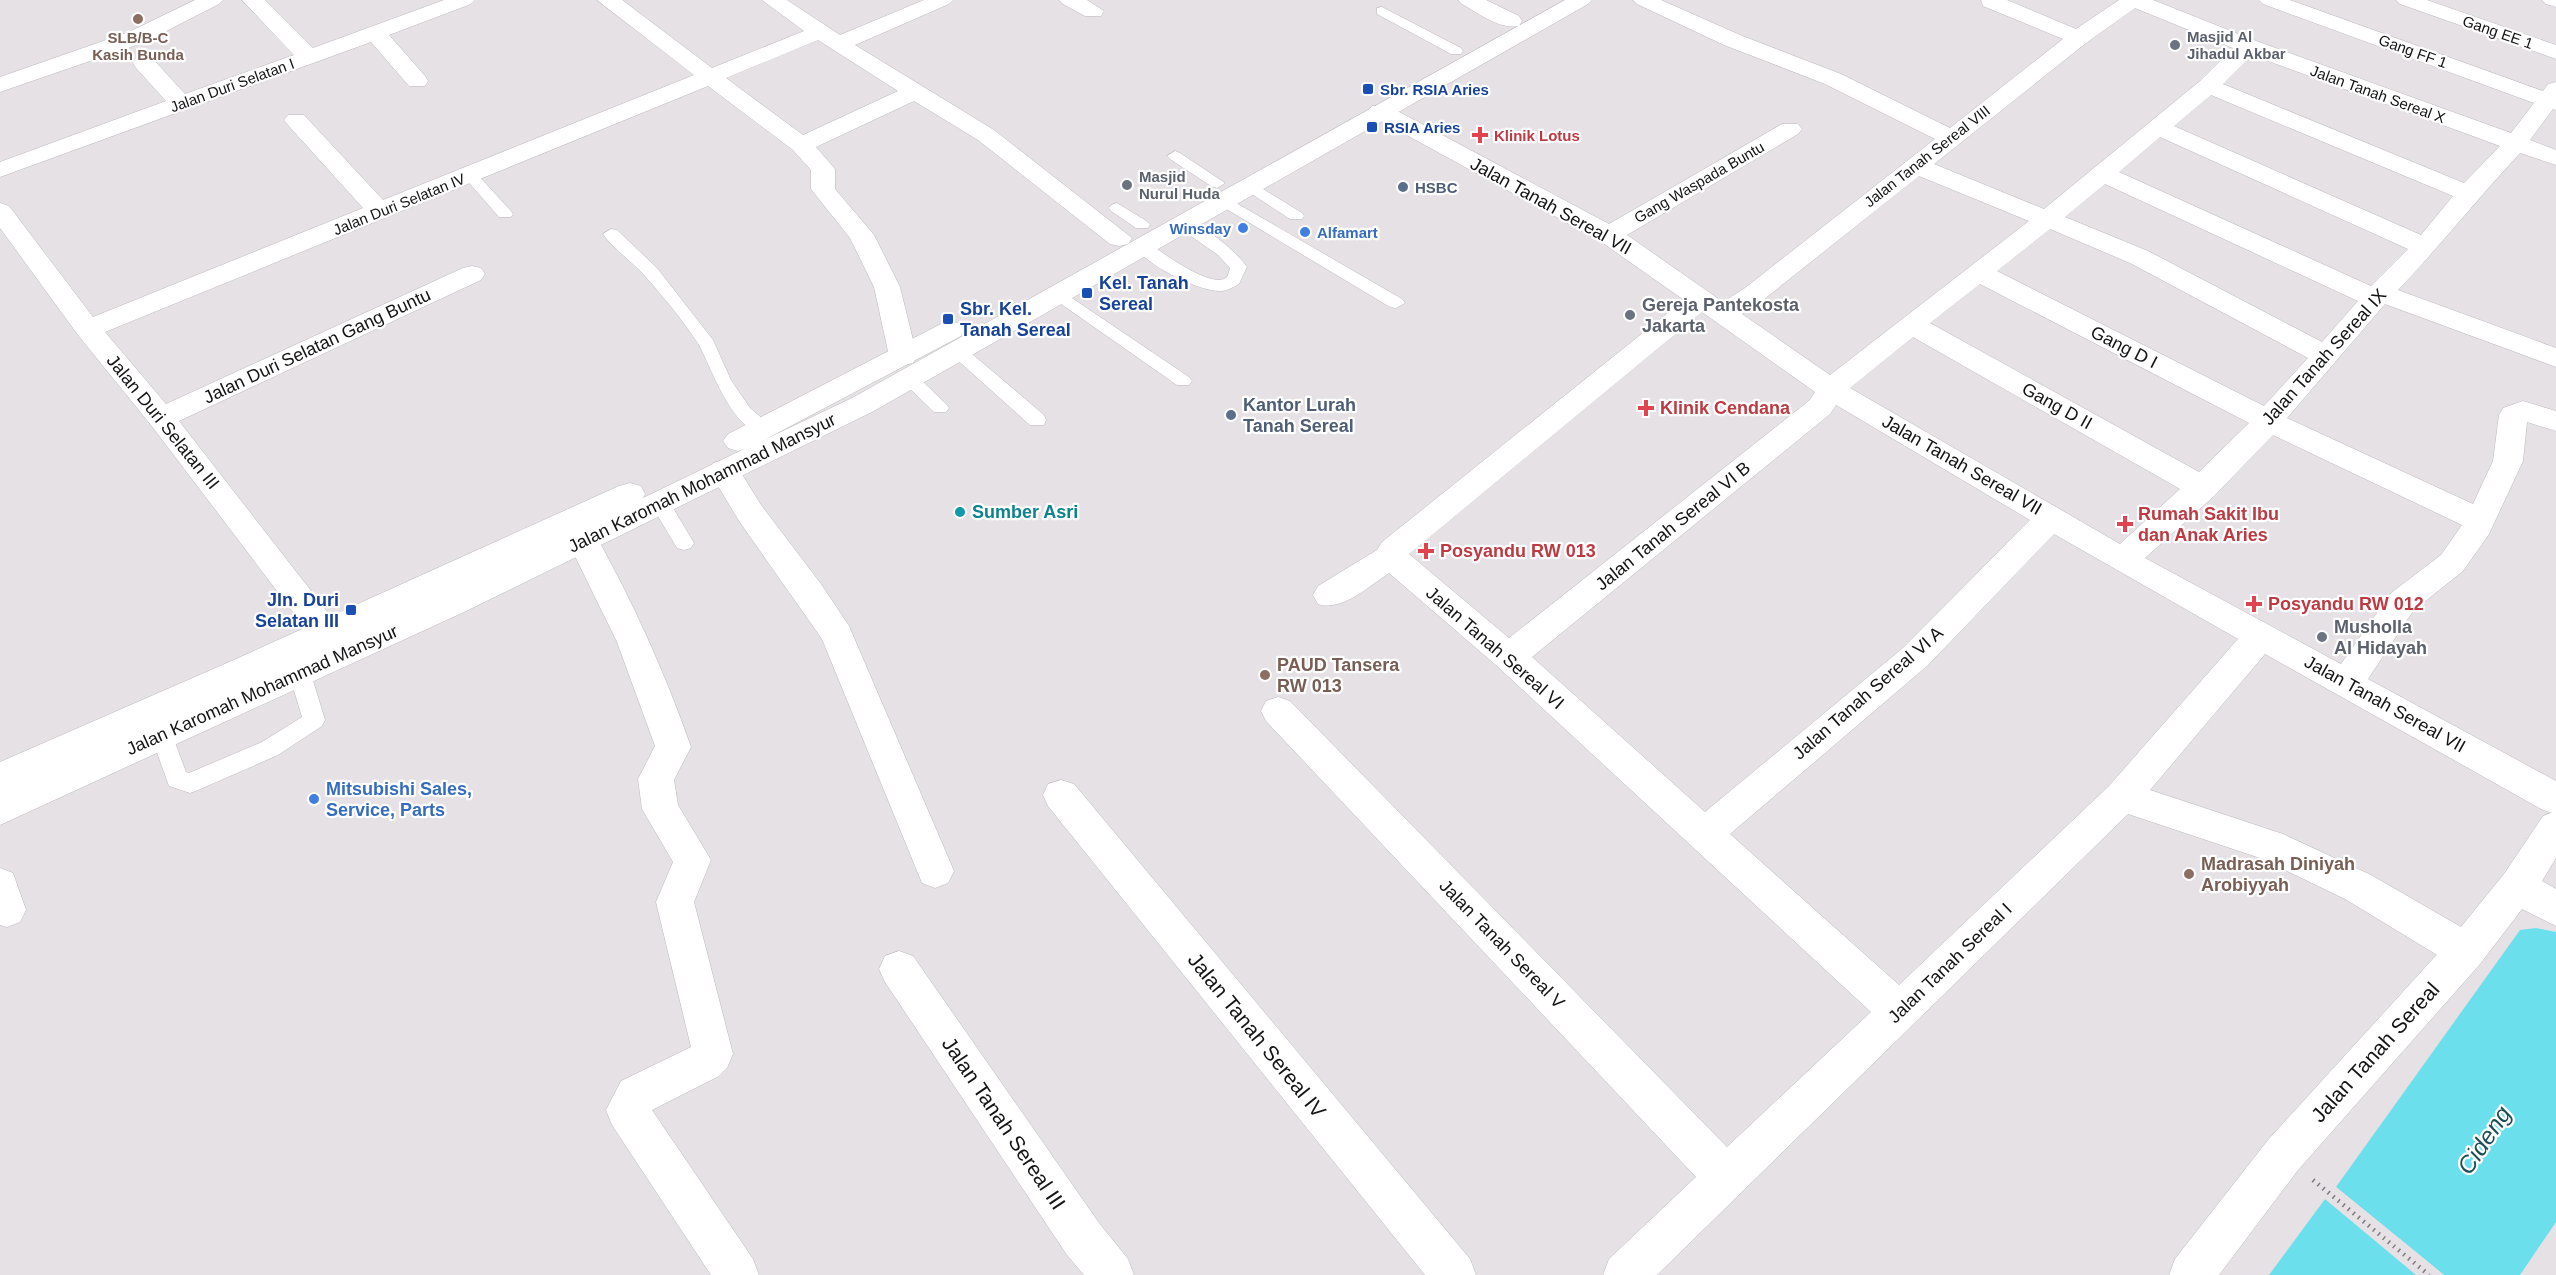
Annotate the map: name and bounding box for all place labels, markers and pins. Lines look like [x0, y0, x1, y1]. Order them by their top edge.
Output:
marker: SLB/B-C Kasih Bunda [131, 12, 145, 26]
place label: Masjid Al Jihadul Akbar [2187, 28, 2286, 62]
place label: SLB/B-C Kasih Bunda [92, 29, 184, 63]
marker: Masjid Al Jihadul Akbar [2168, 38, 2182, 52]
place label: Sbr. RSIA Aries [1380, 81, 1489, 98]
marker: Sbr. RSIA Aries [1361, 82, 1375, 96]
place label: RSIA Aries [1384, 119, 1460, 136]
marker: RSIA Aries [1365, 120, 1379, 134]
marker: Klinik Lotus [1471, 126, 1489, 144]
place label: Klinik Lotus [1494, 127, 1580, 144]
place label: Masjid Nurul Huda [1139, 168, 1220, 202]
marker: Masjid Nurul Huda [1120, 178, 1134, 192]
place label: HSBC [1415, 179, 1458, 196]
marker: HSBC [1396, 180, 1410, 194]
place label: Winsday [1169, 220, 1232, 237]
marker: Winsday [1236, 221, 1250, 235]
place label: Alfamart [1317, 224, 1378, 241]
marker: Alfamart [1298, 225, 1312, 239]
place label: Kel. Tanah Sereal [1099, 273, 1189, 314]
marker: Kel. Tanah Sereal [1080, 286, 1094, 300]
place label: Gereja Pantekosta Jakarta [1642, 295, 1800, 336]
place label: Sbr. Kel. Tanah Sereal [960, 299, 1071, 340]
marker: Gereja Pantekosta Jakarta [1623, 308, 1637, 322]
marker: Sbr. Kel. Tanah Sereal [941, 312, 955, 326]
place label: Kantor Lurah Tanah Sereal [1243, 395, 1356, 436]
place label: Klinik Cendana [1660, 398, 1791, 418]
marker: Klinik Cendana [1637, 399, 1655, 417]
marker: Kantor Lurah Tanah Sereal [1224, 408, 1238, 422]
place label: Sumber Asri [972, 502, 1078, 522]
place label: Rumah Sakit Ibu dan Anak Aries [2138, 504, 2279, 545]
marker: Sumber Asri [953, 505, 967, 519]
marker: Rumah Sakit Ibu dan Anak Aries [2116, 515, 2134, 533]
place label: Posyandu RW 013 [1440, 541, 1596, 561]
marker: Posyandu RW 013 [1417, 542, 1435, 560]
place label: Jln. Duri Selatan III [255, 590, 339, 631]
place label: Posyandu RW 012 [2268, 594, 2424, 614]
marker: Posyandu RW 012 [2245, 595, 2263, 613]
marker: Jln. Duri Selatan III [344, 603, 358, 617]
place label: Musholla Al Hidayah [2334, 617, 2427, 658]
marker: Musholla Al Hidayah [2315, 630, 2329, 644]
place label: PAUD Tansera RW 013 [1277, 655, 1400, 696]
marker: PAUD Tansera RW 013 [1258, 668, 1272, 682]
place label: Mitsubishi Sales, Service, Parts [326, 779, 472, 820]
marker: Mitsubishi Sales, Service, Parts [307, 792, 321, 806]
place label: Madrasah Diniyah Arobiyyah [2201, 854, 2355, 895]
marker: Madrasah Diniyah Arobiyyah [2182, 867, 2196, 881]

